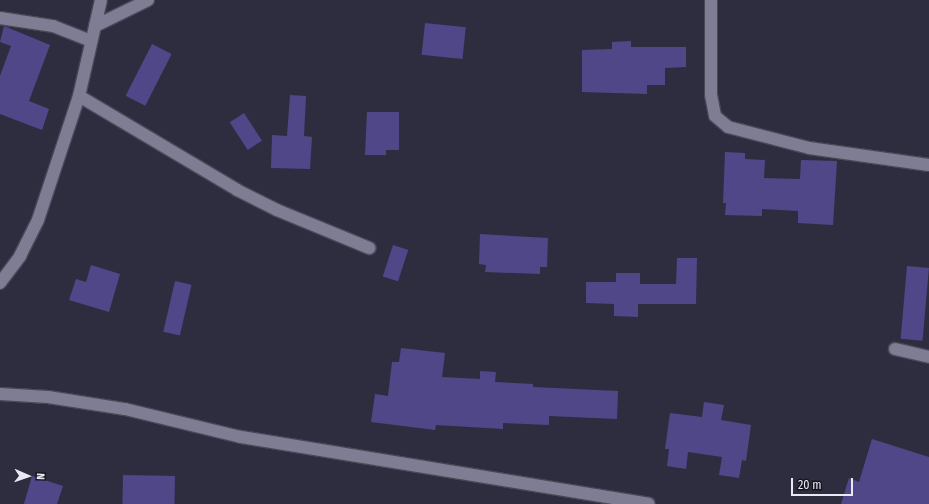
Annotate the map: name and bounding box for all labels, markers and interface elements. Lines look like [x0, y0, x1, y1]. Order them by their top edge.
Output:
north arrow [8, 456, 48, 496]
scale bar [793, 470, 855, 496]
text: N [34, 473, 47, 480]
text: 20 m [798, 478, 822, 492]

